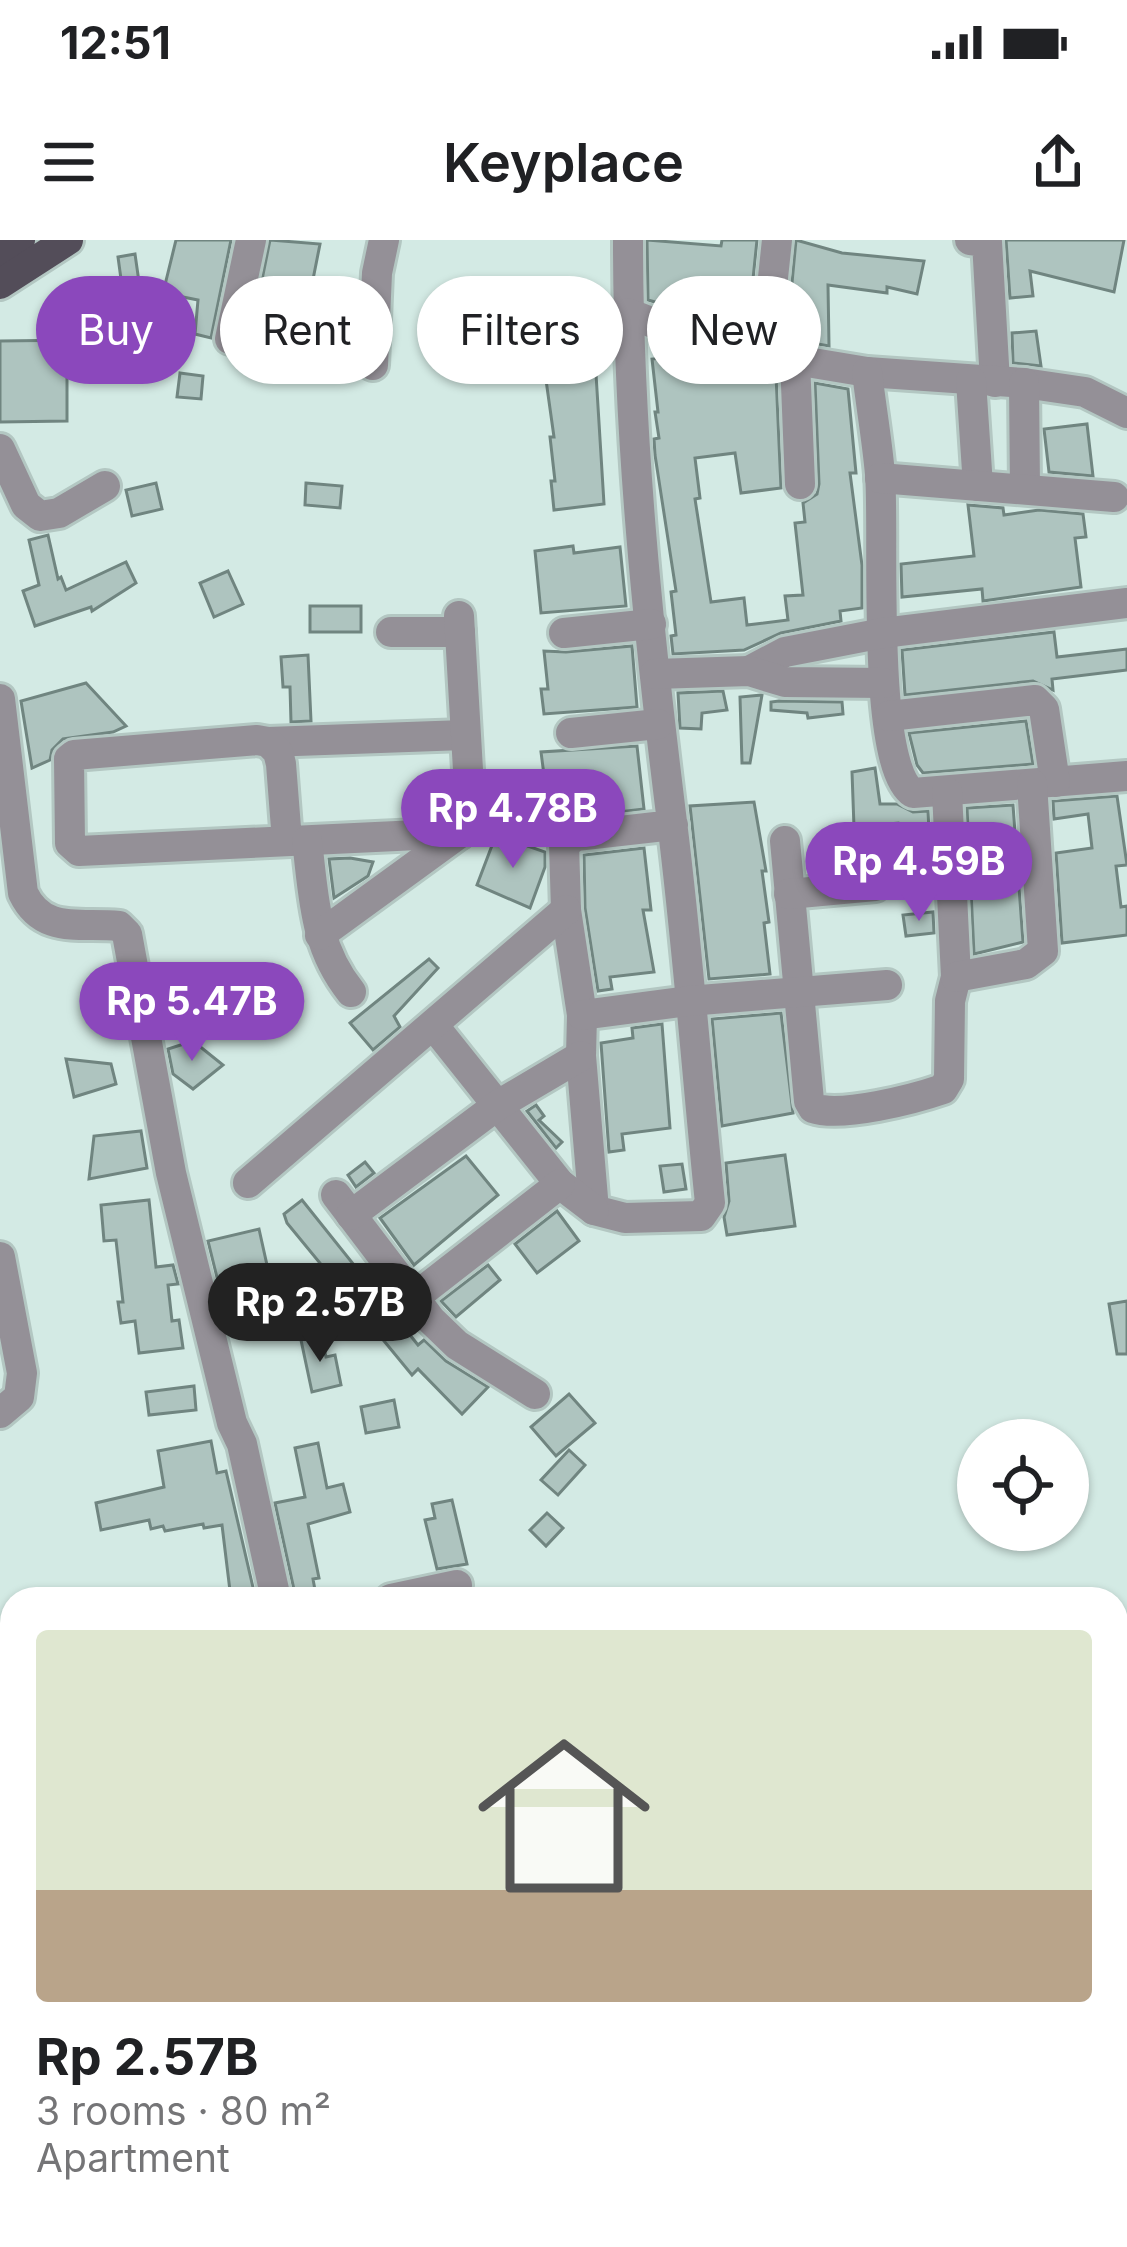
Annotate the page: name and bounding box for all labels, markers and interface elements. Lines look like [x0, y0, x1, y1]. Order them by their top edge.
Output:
text: 12:51 [60, 15, 171, 70]
icon: menu [36, 129, 102, 195]
icon: share [1025, 129, 1091, 195]
text: Keyplace [443, 130, 684, 195]
chip: Buy [36, 276, 196, 384]
chip: Rent [220, 276, 393, 384]
chip: Filters [417, 276, 623, 384]
chip: New [647, 276, 821, 384]
pin: Rp 4.78B [389, 769, 637, 871]
text: Rp 4.78B [428, 784, 598, 831]
pin: Rp 4.59B [795, 822, 1043, 924]
text: Rp 4.59B [832, 837, 1006, 884]
pin: Rp 5.47B [68, 962, 316, 1064]
text: Rp 5.47B [106, 977, 278, 1024]
pin: Rp 2.57B [196, 1263, 444, 1365]
text: Rp 2.57B [235, 1278, 405, 1325]
map controls [957, 1419, 1089, 1551]
button: locate [957, 1419, 1089, 1551]
icon: home [456, 1708, 672, 1924]
text: Rp 2.57B [36, 2026, 259, 2087]
text: 3 rooms · 80 m² [36, 2087, 331, 2134]
text: Apartment [36, 2134, 230, 2181]

